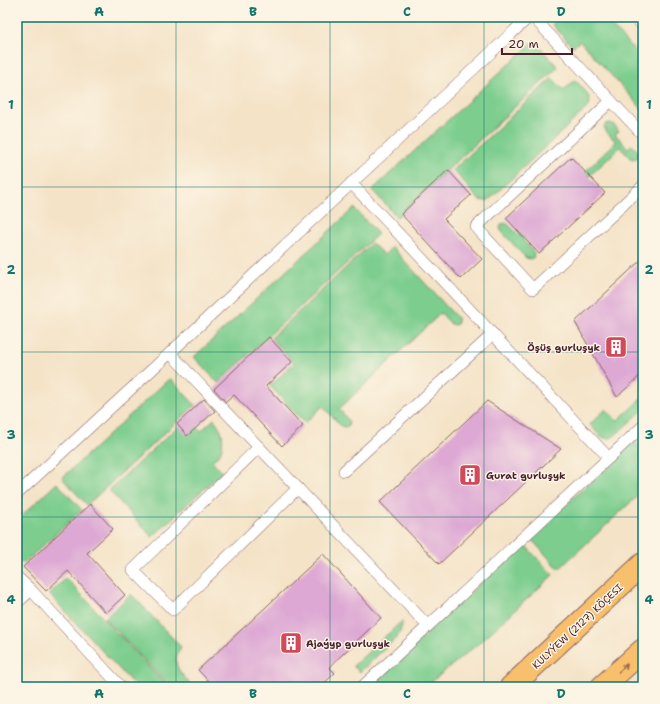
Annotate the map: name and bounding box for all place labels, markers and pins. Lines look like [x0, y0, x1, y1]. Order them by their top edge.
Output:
building icon: Öşüş gurluşyk [603, 334, 629, 360]
place label: Öşüş gurluşyk [527, 341, 600, 354]
building icon: Gurat gurluşyk [457, 462, 483, 488]
place label: Gurat gurluşyk [486, 469, 566, 482]
building icon: Ajaýyp gurluşyk [278, 630, 304, 656]
place label: Ajaýyp gurluşyk [306, 637, 391, 650]

